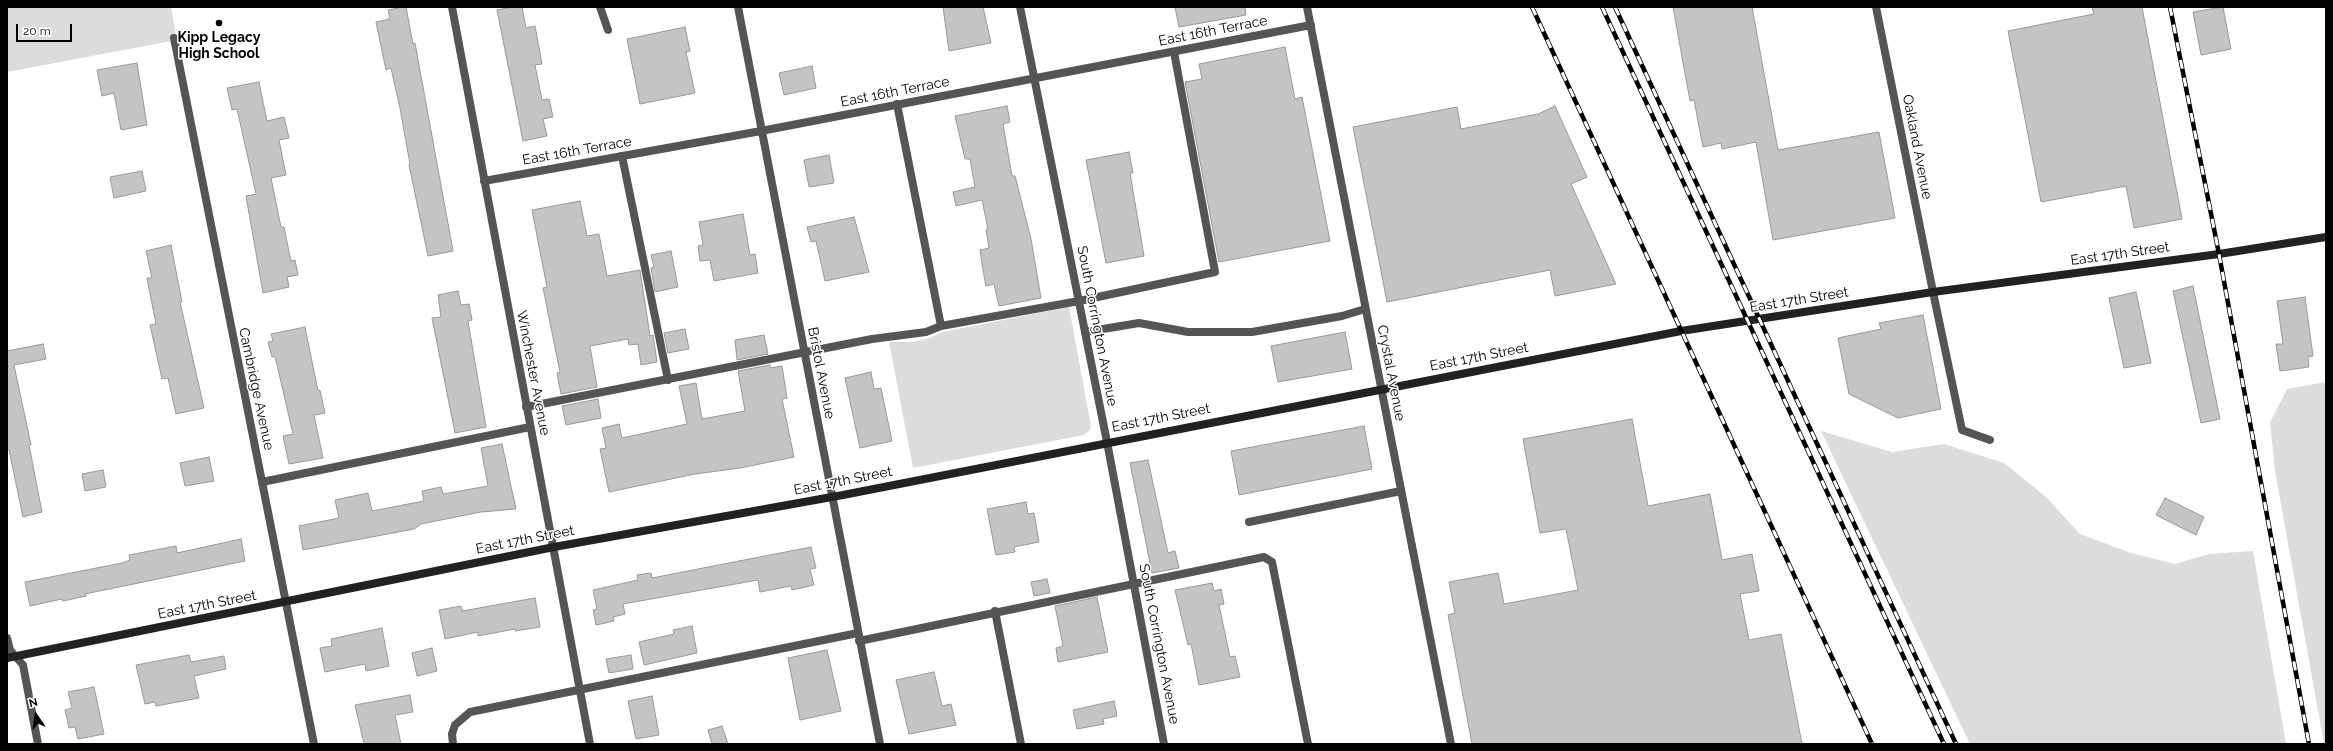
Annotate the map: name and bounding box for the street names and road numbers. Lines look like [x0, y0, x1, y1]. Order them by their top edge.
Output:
street label: East 16th Terrace [1157, 12, 1269, 50]
street label: East 16th Terrace [839, 73, 951, 111]
street label: Oakland Avenue [1899, 93, 1935, 201]
street label: East 16th Terrace [521, 133, 633, 169]
street label: East 17th Street [2069, 239, 2171, 269]
street label: South Corrington Avenue [1073, 244, 1121, 408]
street label: East 17th Street [1748, 284, 1850, 316]
street label: Winchester Avenue [513, 309, 553, 437]
street label: Crystal Avenue [1373, 324, 1409, 422]
street label: Cambridge Avenue [235, 326, 277, 452]
street label: Bristol Avenue [804, 326, 838, 420]
street label: East 17th Street [1428, 339, 1530, 375]
street label: East 17th Street [1110, 400, 1212, 436]
street label: East 17th Street [792, 463, 894, 499]
street label: East 17th Street [474, 522, 576, 558]
street label: South Corrington Avenue [1135, 562, 1183, 726]
street label: East 17th Street [156, 587, 258, 623]

